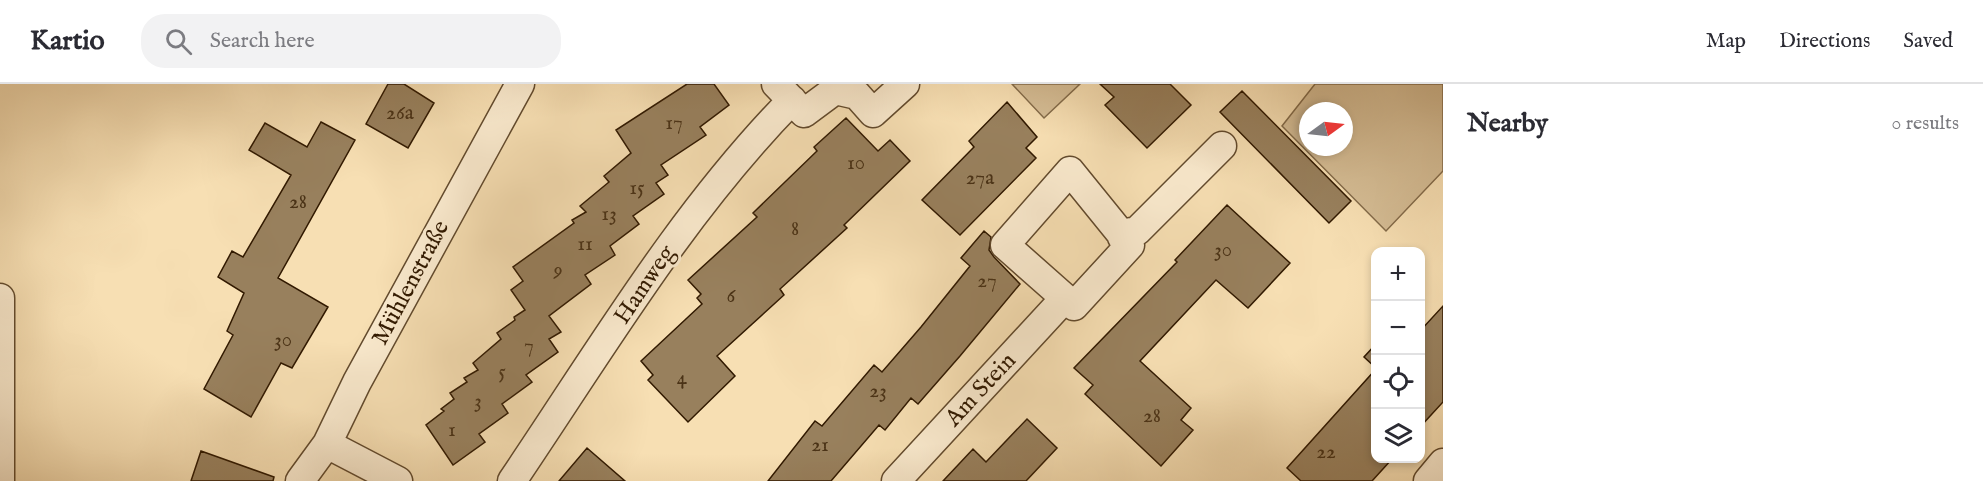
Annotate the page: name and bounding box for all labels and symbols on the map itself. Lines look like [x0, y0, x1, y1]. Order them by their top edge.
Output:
house number: 26a [386, 100, 415, 127]
north arrow [1299, 102, 1353, 156]
house number: 17 [665, 110, 683, 137]
house number: 10 [847, 150, 865, 177]
house number: 27a [966, 165, 995, 192]
house number: 15 [629, 175, 645, 202]
house number: 28 [289, 189, 307, 216]
house number: 13 [601, 201, 617, 228]
street label: Mühlenstraße [365, 215, 457, 351]
house number: 8 [791, 216, 799, 243]
house number: 11 [577, 231, 593, 258]
house number: 30 [1214, 237, 1232, 264]
street label: Hamweg [607, 239, 683, 331]
house number: 9 [552, 257, 563, 284]
house number: 27 [977, 268, 997, 295]
house number: 6 [727, 283, 737, 310]
house number: 30 [274, 327, 292, 354]
house number: 7 [524, 333, 534, 360]
street label: Am Stein [938, 346, 1023, 434]
house number: 5 [498, 359, 506, 386]
house number: 4 [677, 365, 688, 392]
house number: 23 [869, 378, 887, 405]
house number: 3 [474, 388, 482, 415]
house number: 28 [1143, 403, 1161, 430]
house number: 1 [448, 417, 456, 444]
house number: 21 [811, 432, 829, 459]
house number: 22 [1316, 439, 1336, 466]

